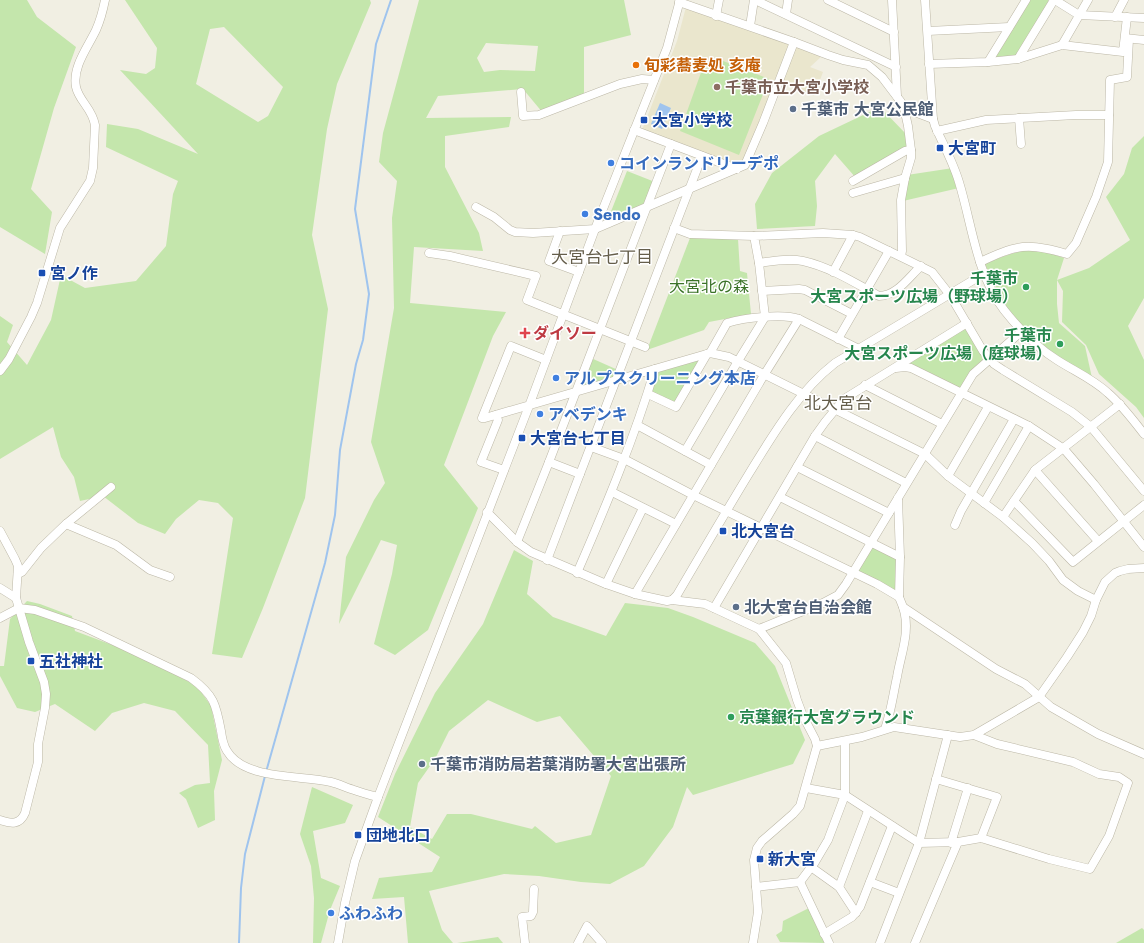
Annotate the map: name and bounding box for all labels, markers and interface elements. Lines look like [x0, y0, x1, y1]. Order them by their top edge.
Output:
place label: 旬彩蕎麦処 亥庵 [644, 54, 761, 77]
marker: 旬彩蕎麦処 亥庵 [631, 60, 641, 70]
place label: 千葉市立大宮小学校 [725, 76, 869, 99]
marker: 千葉市立大宮小学校 [712, 82, 722, 92]
place label: 千葉市 大宮公民館 [801, 98, 934, 121]
marker: 千葉市 大宮公民館 [788, 104, 798, 114]
place label: 大宮小学校 [652, 109, 732, 132]
marker: 大宮小学校 [639, 115, 649, 125]
place label: 大宮町 [948, 137, 996, 160]
marker: 大宮町 [935, 143, 945, 153]
place label: コインランドリーデポ [619, 152, 779, 175]
marker: コインランドリーデポ [606, 158, 616, 168]
place label: Sendo [593, 203, 641, 226]
marker: Sendo [580, 209, 590, 219]
district label: 大宮台七丁目 [551, 245, 653, 269]
place label: 宮ノ作 [50, 262, 98, 285]
place label: 千葉市 大宮スポーツ広場（野球場） [810, 267, 1018, 308]
marker: 宮ノ作 [37, 268, 47, 278]
park label: 大宮北の森 [669, 275, 749, 298]
marker: 千葉市 大宮スポーツ広場（野球場） [1021, 282, 1031, 292]
place label: ダイソー [533, 322, 597, 345]
place label: 千葉市 大宮スポーツ広場（庭球場） [844, 324, 1052, 365]
marker: ダイソー [520, 328, 530, 338]
marker: 千葉市 大宮スポーツ広場（庭球場） [1055, 339, 1065, 349]
place label: アルプスクリーニング本店 [564, 367, 756, 390]
marker: アルプスクリーニング本店 [551, 373, 561, 383]
district label: 北大宮台 [804, 391, 872, 415]
place label: アベデンキ [548, 403, 628, 426]
marker: アベデンキ [535, 409, 545, 419]
place label: 大宮台七丁目 [530, 427, 626, 450]
marker: 大宮台七丁目 [517, 433, 527, 443]
place label: 北大宮台 [731, 520, 795, 543]
marker: 北大宮台 [718, 526, 728, 536]
place label: 北大宮台自治会館 [744, 596, 872, 619]
marker: 北大宮台自治会館 [731, 602, 741, 612]
place label: 五社神社 [39, 650, 103, 673]
marker: 五社神社 [26, 656, 36, 666]
place label: 京葉銀行大宮グラウンド [739, 706, 915, 729]
marker: 京葉銀行大宮グラウンド [726, 712, 736, 722]
place label: 千葉市消防局若葉消防署大宮出張所 [430, 753, 686, 776]
marker: 千葉市消防局若葉消防署大宮出張所 [417, 759, 427, 769]
place label: 団地北口 [366, 824, 430, 847]
marker: 団地北口 [353, 830, 363, 840]
place label: 新大宮 [768, 848, 816, 871]
marker: 新大宮 [755, 854, 765, 864]
place label: ふわふわ [339, 902, 403, 925]
marker: ふわふわ [326, 908, 336, 918]

